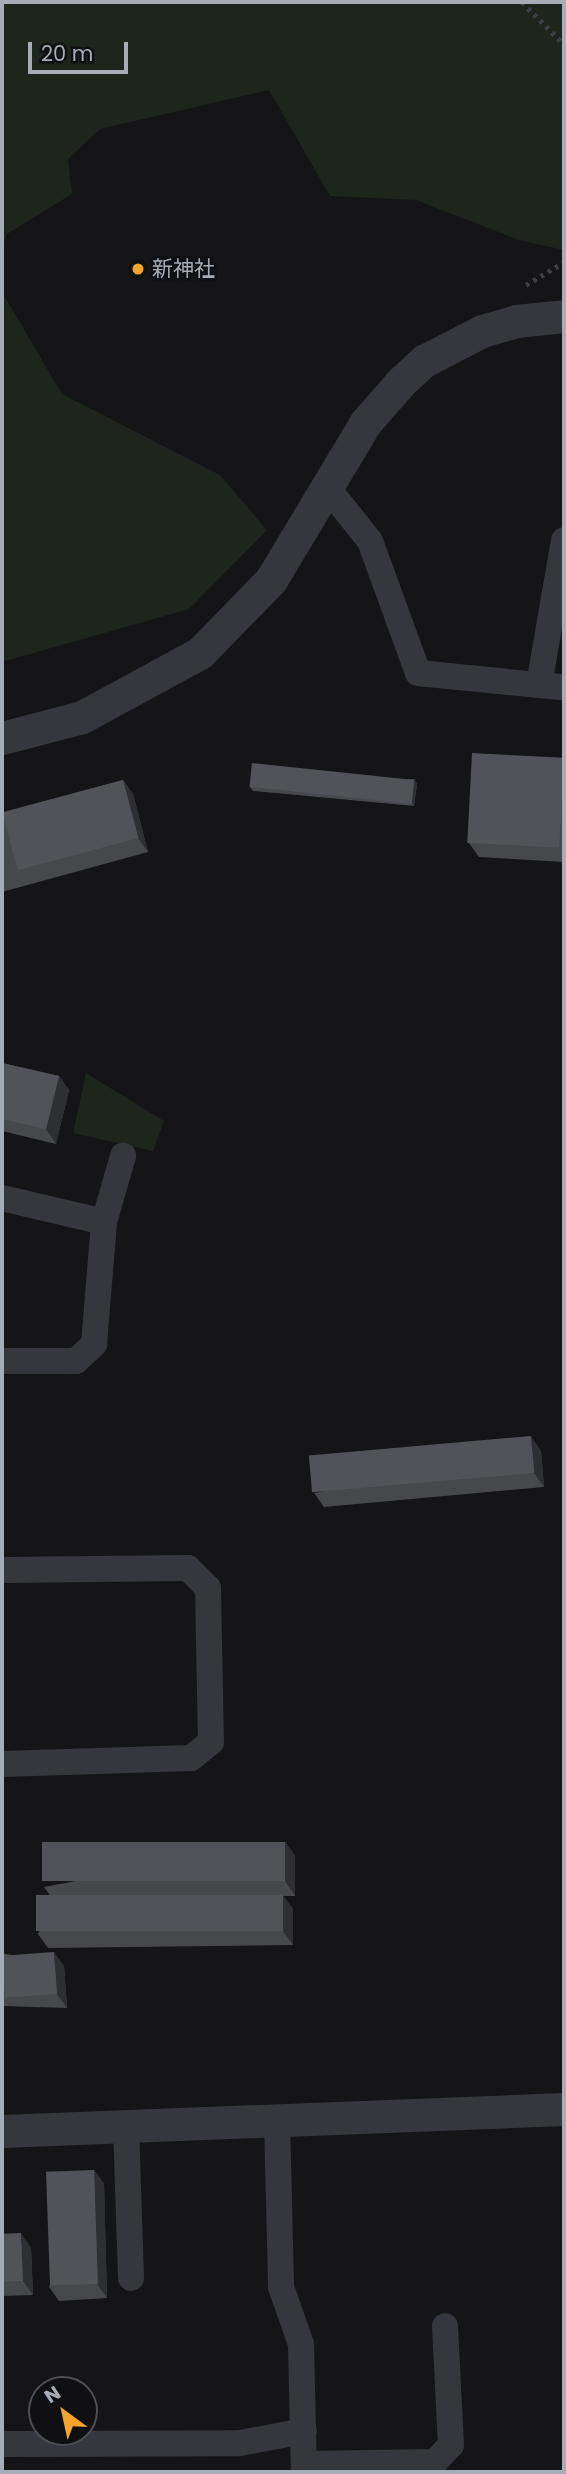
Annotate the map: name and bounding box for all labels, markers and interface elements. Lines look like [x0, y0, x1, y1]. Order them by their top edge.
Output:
scale bar [32, 28, 131, 72]
text: 20 m [41, 39, 94, 68]
place label: 新神社 [152, 256, 215, 282]
marker: 新神社 [130, 261, 146, 277]
north arrow [28, 2376, 98, 2446]
text: N [39, 2379, 66, 2410]

